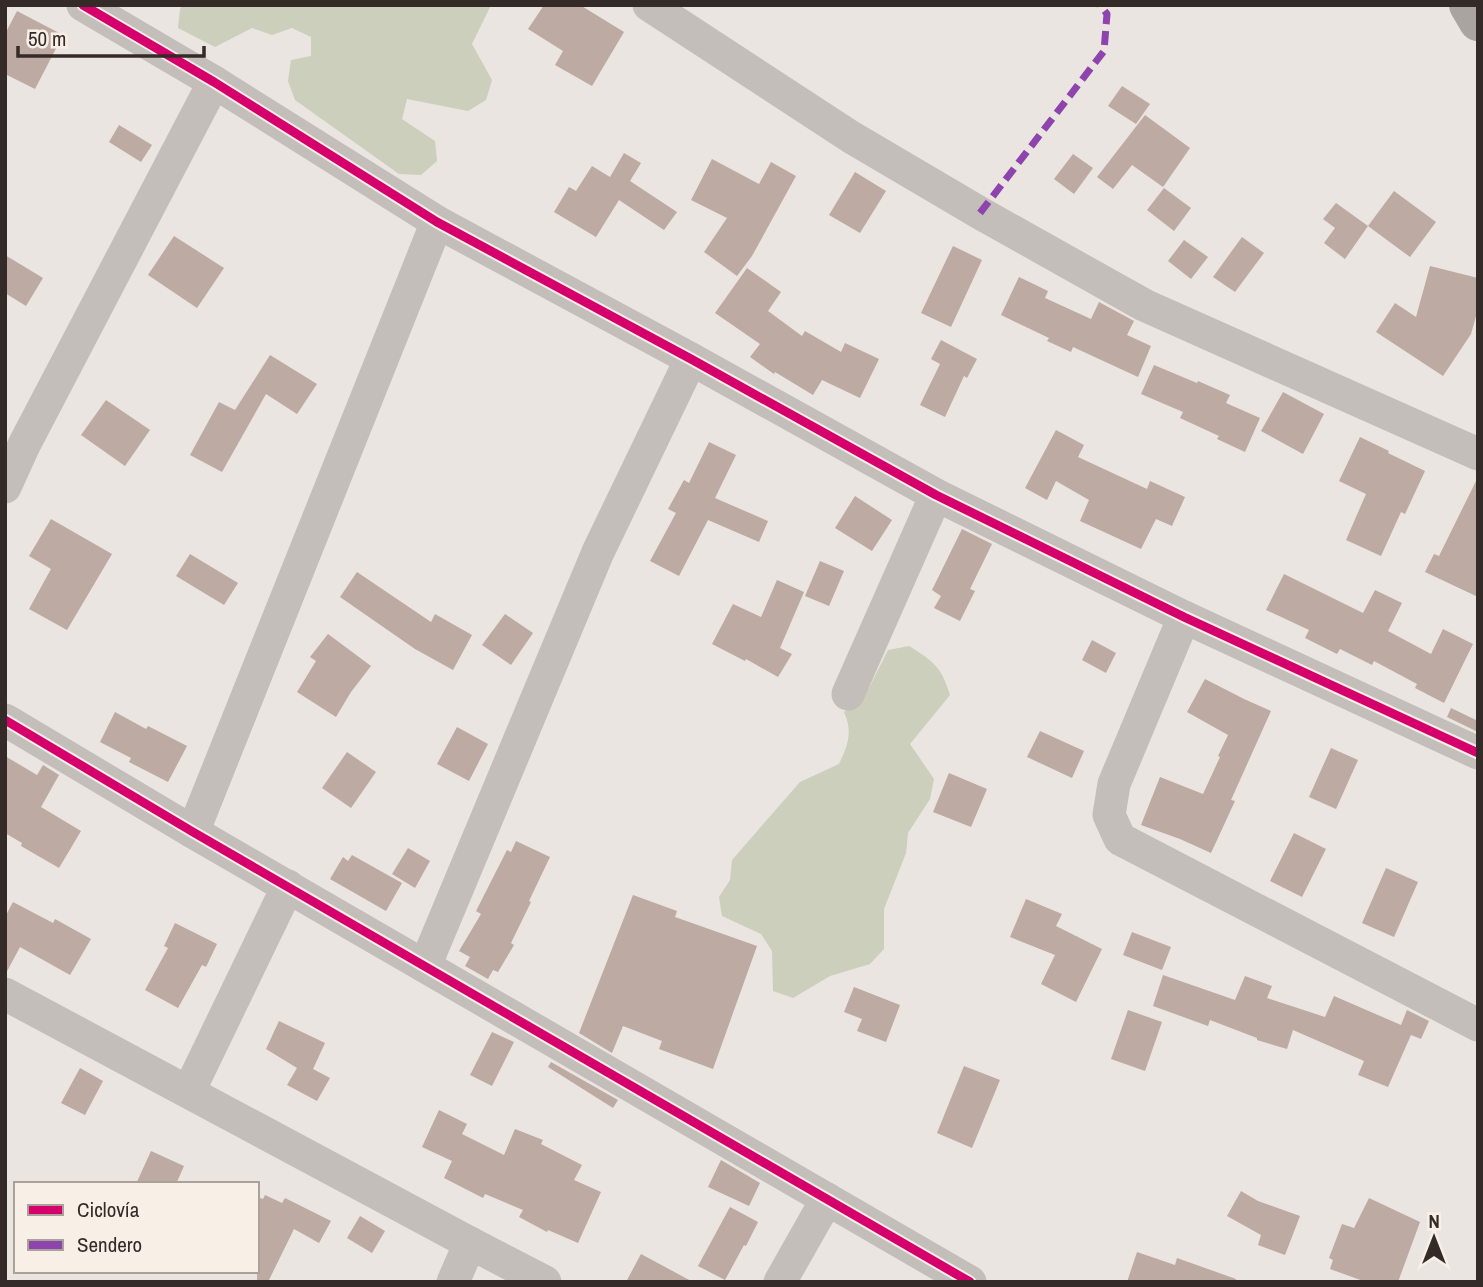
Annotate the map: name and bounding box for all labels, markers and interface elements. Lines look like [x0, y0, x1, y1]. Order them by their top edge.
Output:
scale bar [18, 14, 203, 58]
text: 50 m [28, 24, 66, 53]
legend [14, 1182, 259, 1273]
text: Ciclovía [77, 1195, 140, 1224]
north arrow [1399, 1203, 1469, 1273]
text: N [1428, 1208, 1440, 1234]
text: Sendero [77, 1230, 142, 1259]

